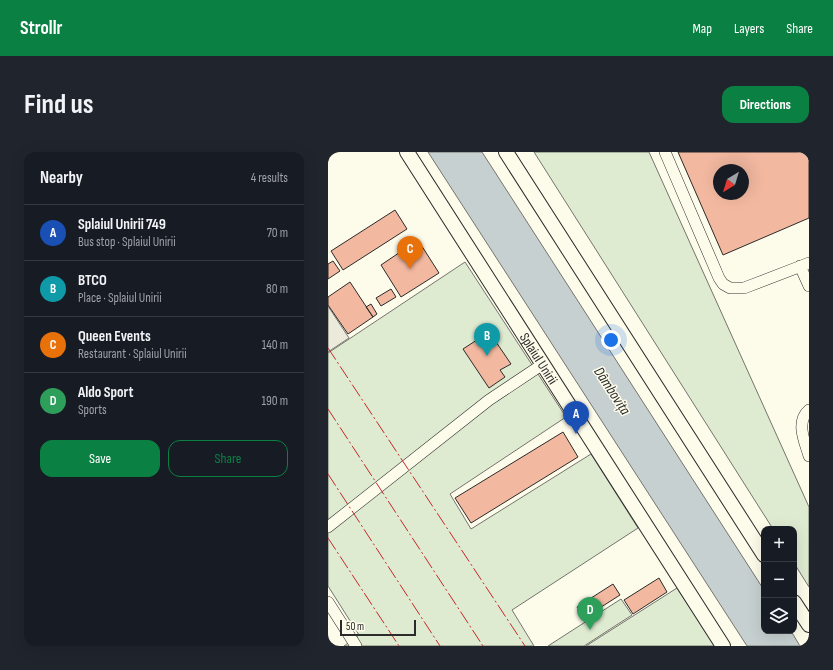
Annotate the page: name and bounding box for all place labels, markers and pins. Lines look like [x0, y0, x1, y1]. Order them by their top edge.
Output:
pin: C [397, 236, 423, 269]
pin: B [474, 323, 500, 356]
pin: A [563, 401, 589, 434]
pin: D [577, 597, 603, 630]

